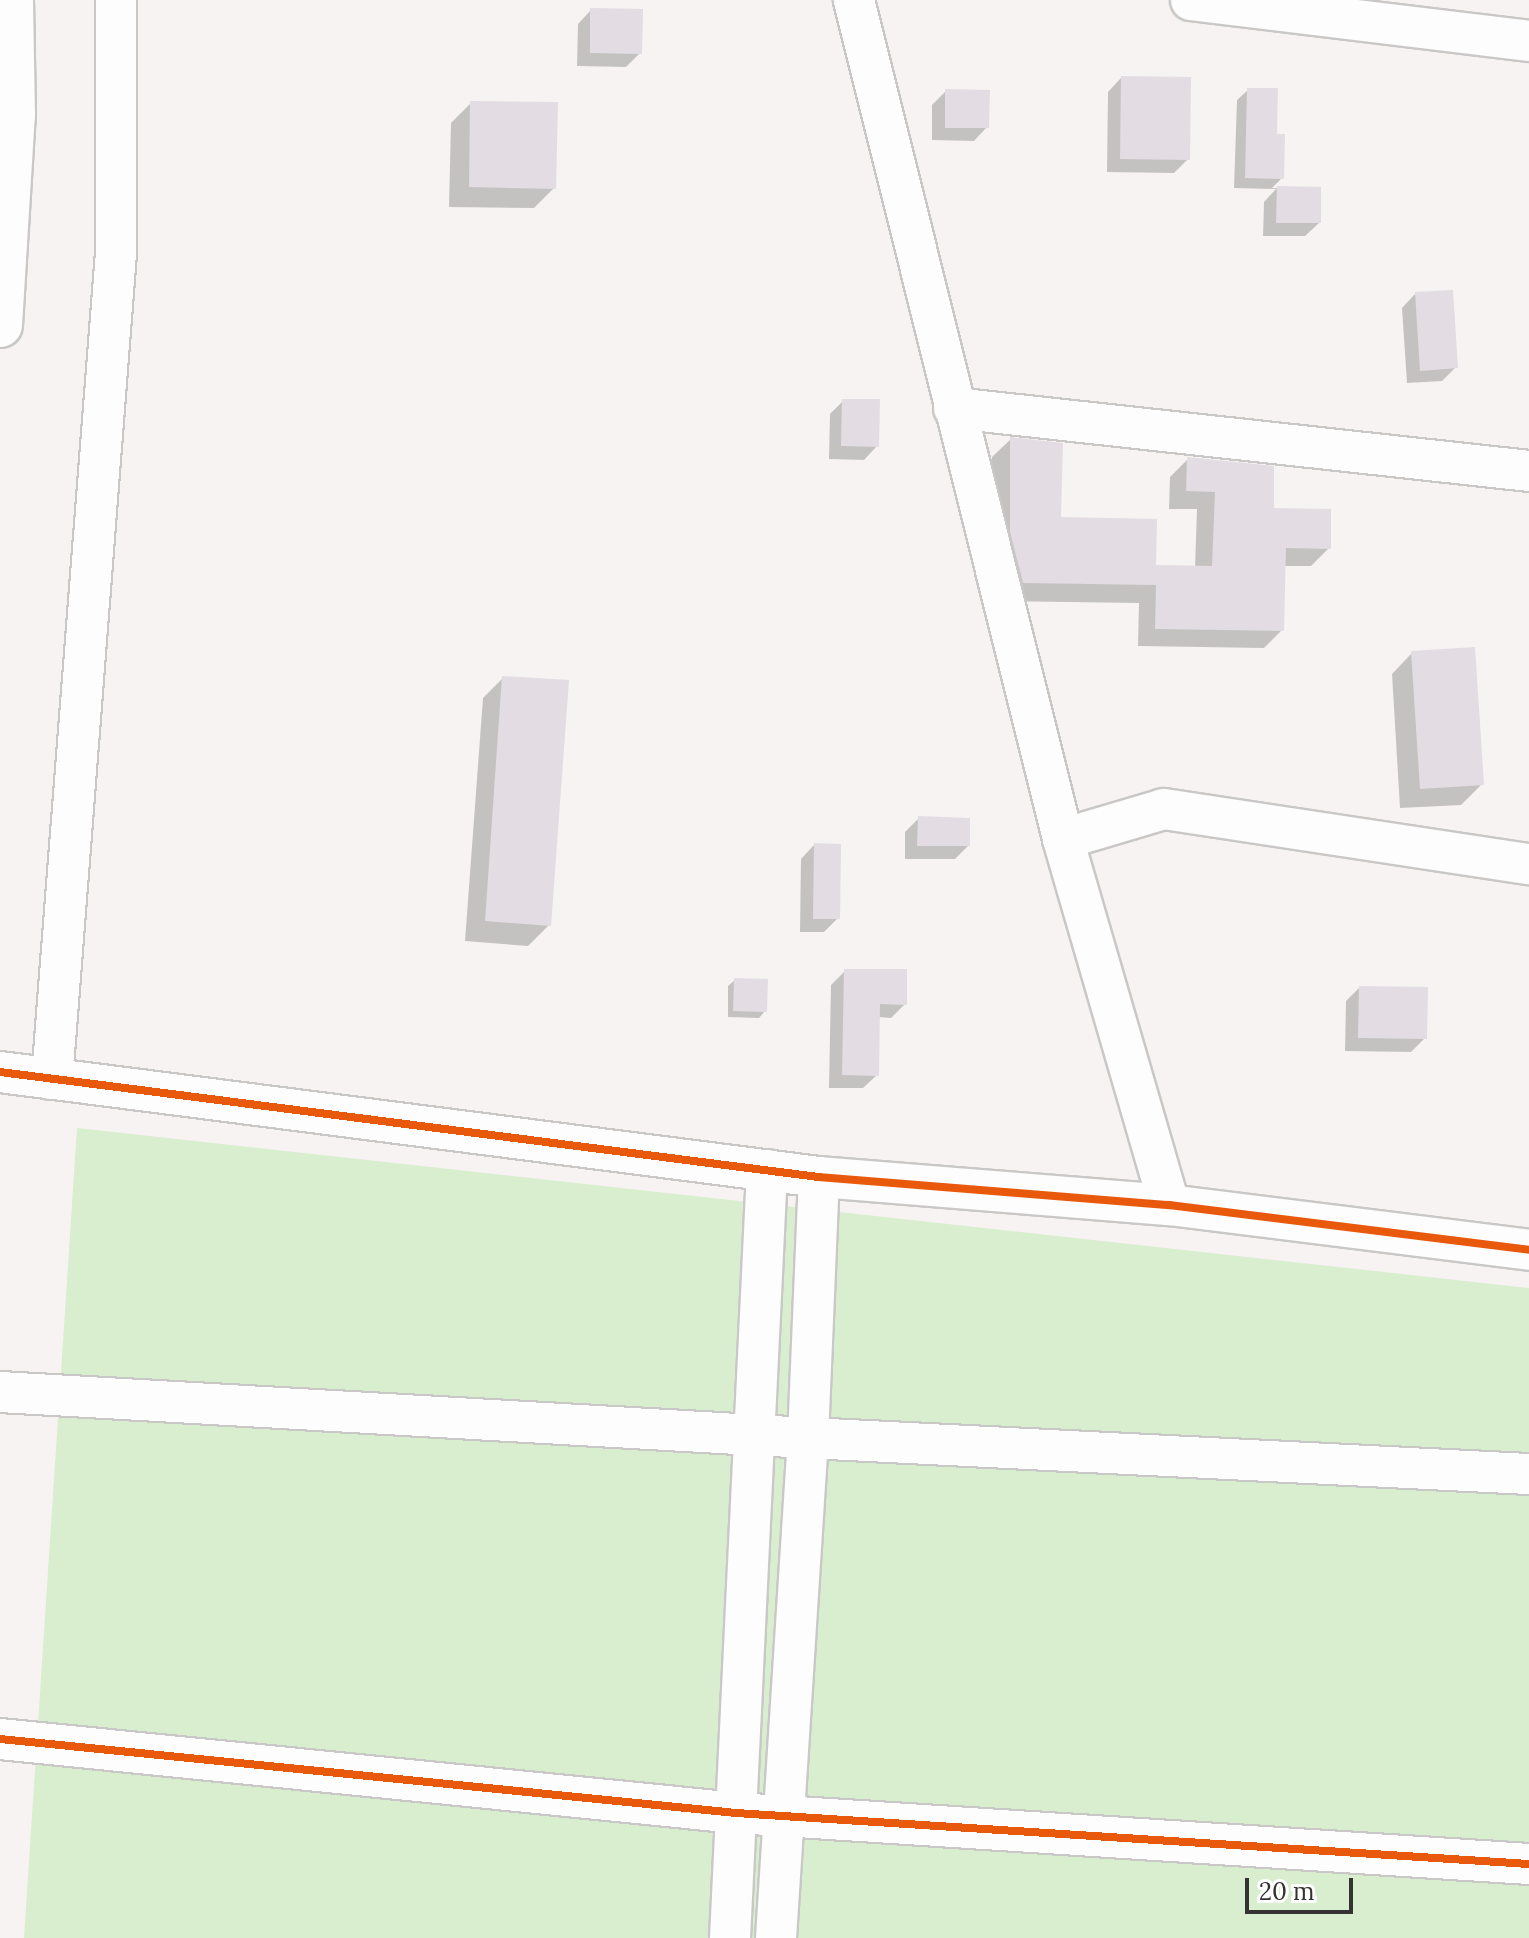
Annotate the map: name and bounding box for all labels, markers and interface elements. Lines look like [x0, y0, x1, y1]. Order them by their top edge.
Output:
scale bar [1249, 1862, 1357, 1912]
text: 20 m [1259, 1876, 1315, 1907]

